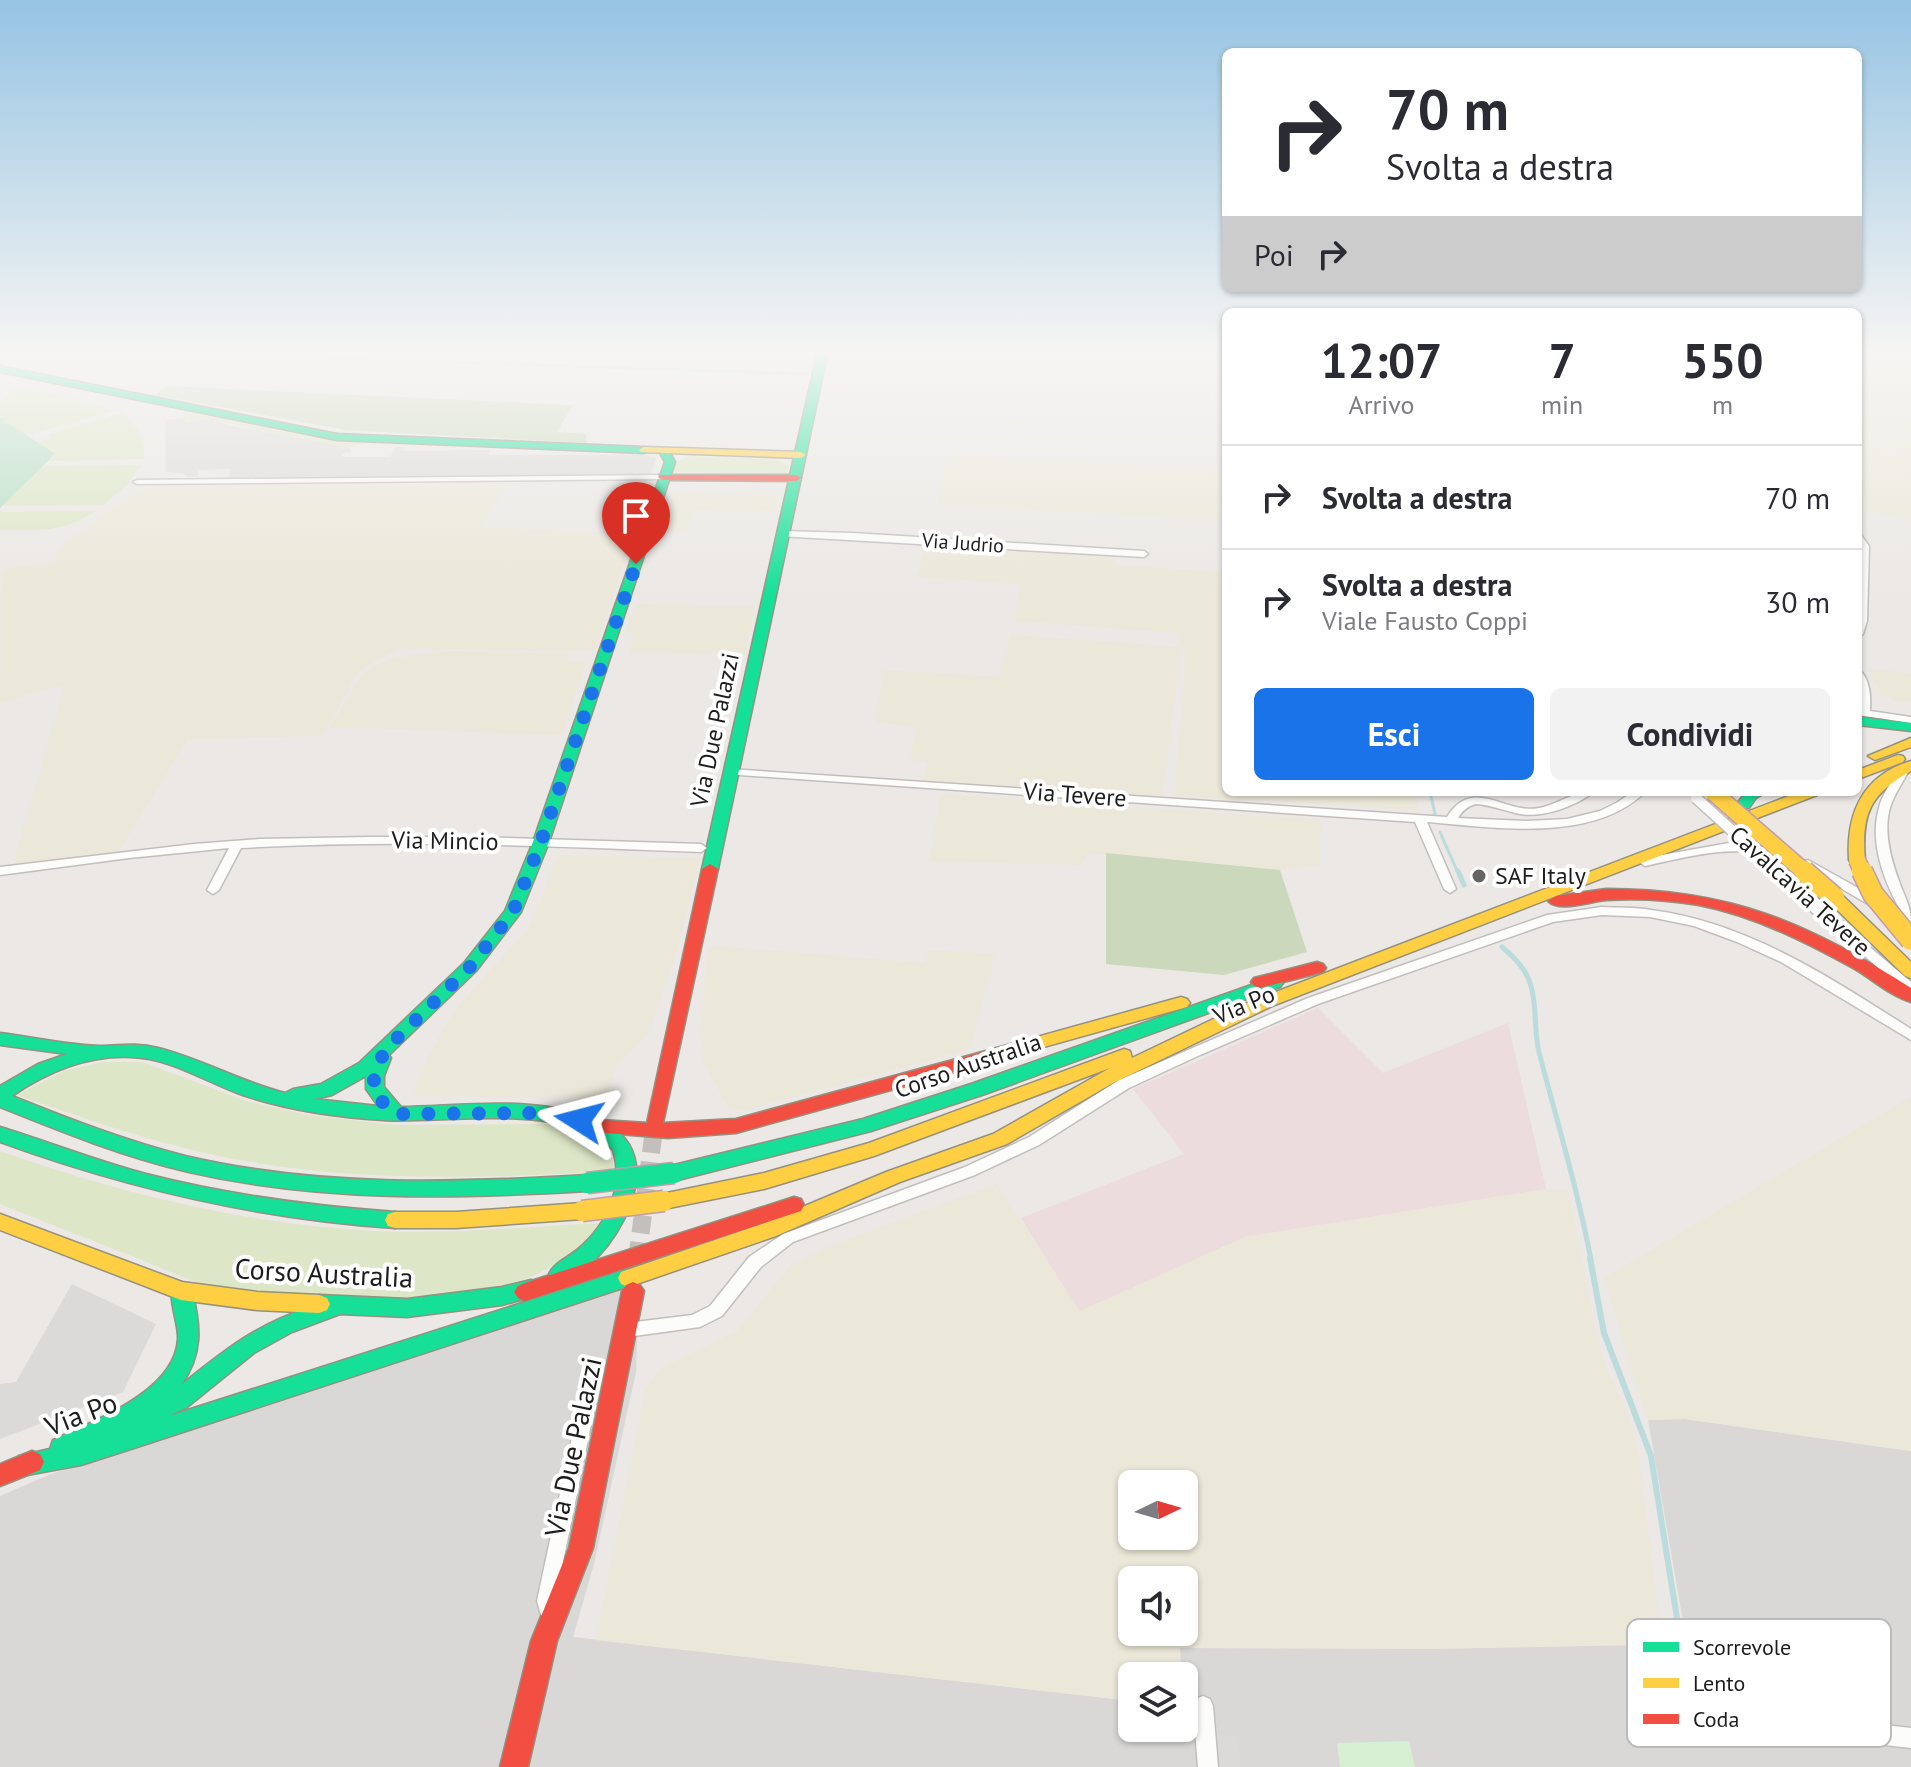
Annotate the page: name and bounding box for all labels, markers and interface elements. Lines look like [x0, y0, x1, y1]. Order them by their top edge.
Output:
text: 70 m [1386, 73, 1509, 145]
icon: right [1254, 80, 1358, 184]
text: Svolta a destra [1386, 143, 1614, 190]
icon: right [1310, 232, 1354, 276]
text: Poi [1254, 235, 1294, 274]
text: 12:07 [1321, 329, 1442, 391]
text: 7 [1548, 329, 1576, 391]
text: 550 [1682, 329, 1763, 391]
text: Arrivo [1348, 388, 1414, 421]
text: min [1541, 388, 1583, 421]
text: m [1712, 388, 1733, 421]
icon: right [1254, 475, 1298, 519]
text: Svolta a destra [1322, 478, 1512, 517]
text: 70 m [1765, 478, 1830, 517]
pin [602, 482, 670, 564]
icon: arrive [614, 494, 658, 538]
street label: Via Judrio [920, 527, 1005, 559]
text: Svolta a destra [1322, 565, 1512, 604]
icon: right [1254, 579, 1298, 623]
text: 30 m [1765, 582, 1830, 621]
text: Viale Fausto Coppi [1322, 604, 1528, 637]
street label: Via Due Palazzi [683, 650, 746, 811]
button: Esci [1254, 688, 1534, 780]
button: Condividi [1550, 688, 1830, 780]
street label: Via Tevere [1021, 775, 1128, 814]
street label: Cavalcavia Tevere [1723, 819, 1877, 962]
street label: Via Mincio [390, 824, 499, 857]
place label: SAF Italy [1495, 860, 1586, 891]
marker: SAF Italy [1470, 867, 1488, 885]
street label: Via Po [1207, 978, 1279, 1032]
street label: Corso Australia [890, 1026, 1045, 1105]
position arrow [537, 1078, 621, 1162]
street label: Corso Australia [234, 1249, 414, 1296]
street label: Via Due Palazzi [535, 1354, 610, 1541]
street label: Via Po [39, 1383, 122, 1445]
north arrow [1118, 1470, 1198, 1550]
map controls [1118, 1470, 1198, 1742]
button: sound [1118, 1566, 1198, 1646]
legend [1627, 1619, 1891, 1747]
text: Scorrevole [1693, 1633, 1791, 1661]
button: layers [1118, 1662, 1198, 1742]
text: Lento [1693, 1669, 1745, 1697]
text: Coda [1693, 1705, 1739, 1733]

